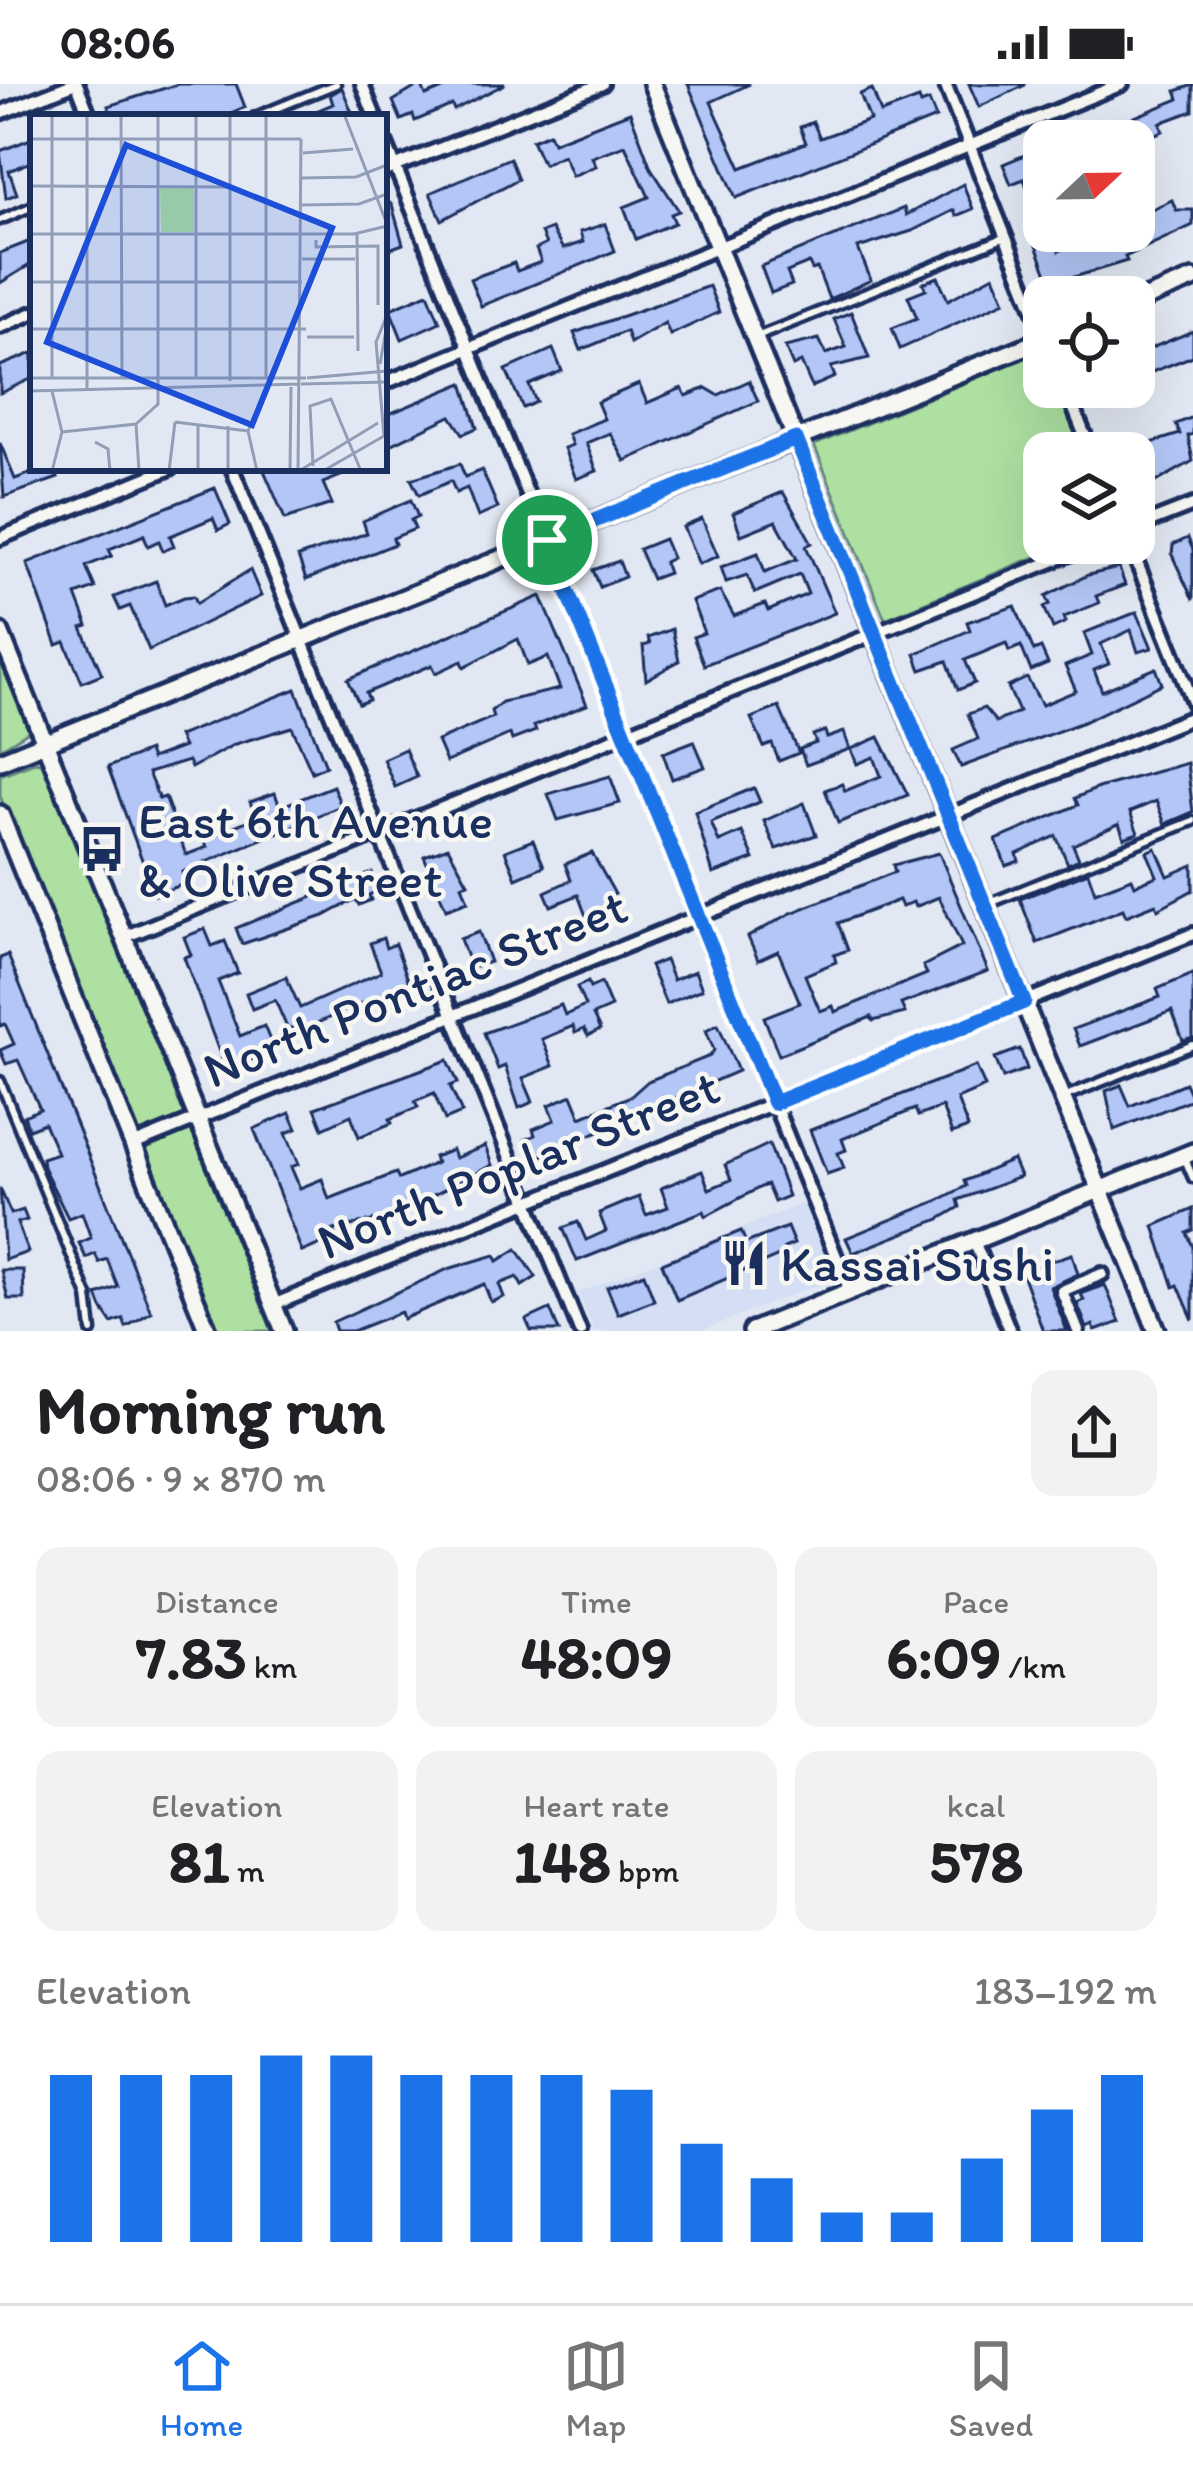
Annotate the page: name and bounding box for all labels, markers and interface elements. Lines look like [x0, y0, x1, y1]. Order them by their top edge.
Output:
text: 08:06 [60, 15, 175, 69]
inset map [30, 114, 387, 471]
north arrow [1023, 120, 1155, 252]
map controls [1023, 120, 1155, 564]
button: locate [1023, 276, 1155, 408]
button: layers [1023, 432, 1155, 564]
pin [496, 489, 598, 591]
icon: arrive [514, 507, 580, 573]
place label: East 6th Avenue & Olive Street [138, 790, 493, 910]
bus stop icon: East 6th Avenue & Olive Street [77, 824, 127, 874]
street label: North Pontiac Street [194, 875, 636, 1101]
street label: North Poplar Street [308, 1056, 728, 1272]
place label: Kassai Sushi [780, 1233, 1054, 1294]
restaurant icon: Kassai Sushi [719, 1238, 769, 1288]
text: Morning run [36, 1370, 385, 1450]
button: share [1031, 1370, 1157, 1496]
text: 08:06 · 9 × 870 m [36, 1455, 326, 1502]
text: Distance [155, 1582, 279, 1621]
text: Time [561, 1582, 632, 1621]
text: Pace [943, 1582, 1009, 1621]
text: 7.83 [136, 1621, 246, 1693]
text: 48:09 [521, 1621, 672, 1693]
text: 6:09 [886, 1621, 1001, 1693]
text: km [246, 1647, 297, 1686]
text: /km [1001, 1647, 1066, 1686]
text: Elevation [151, 1786, 282, 1825]
text: Heart rate [523, 1786, 670, 1825]
text: kcal [947, 1786, 1005, 1825]
text: 81 [169, 1825, 230, 1897]
text: 148 [514, 1825, 611, 1897]
text: 578 [929, 1825, 1023, 1897]
text: m [230, 1851, 265, 1890]
text: bpm [611, 1851, 679, 1890]
text: Elevation [36, 1967, 191, 2014]
text: 183–192 m [974, 1967, 1157, 2014]
tab: Home [160, 2333, 243, 2444]
tab: Map [563, 2333, 629, 2444]
tab: Saved [949, 2333, 1033, 2444]

